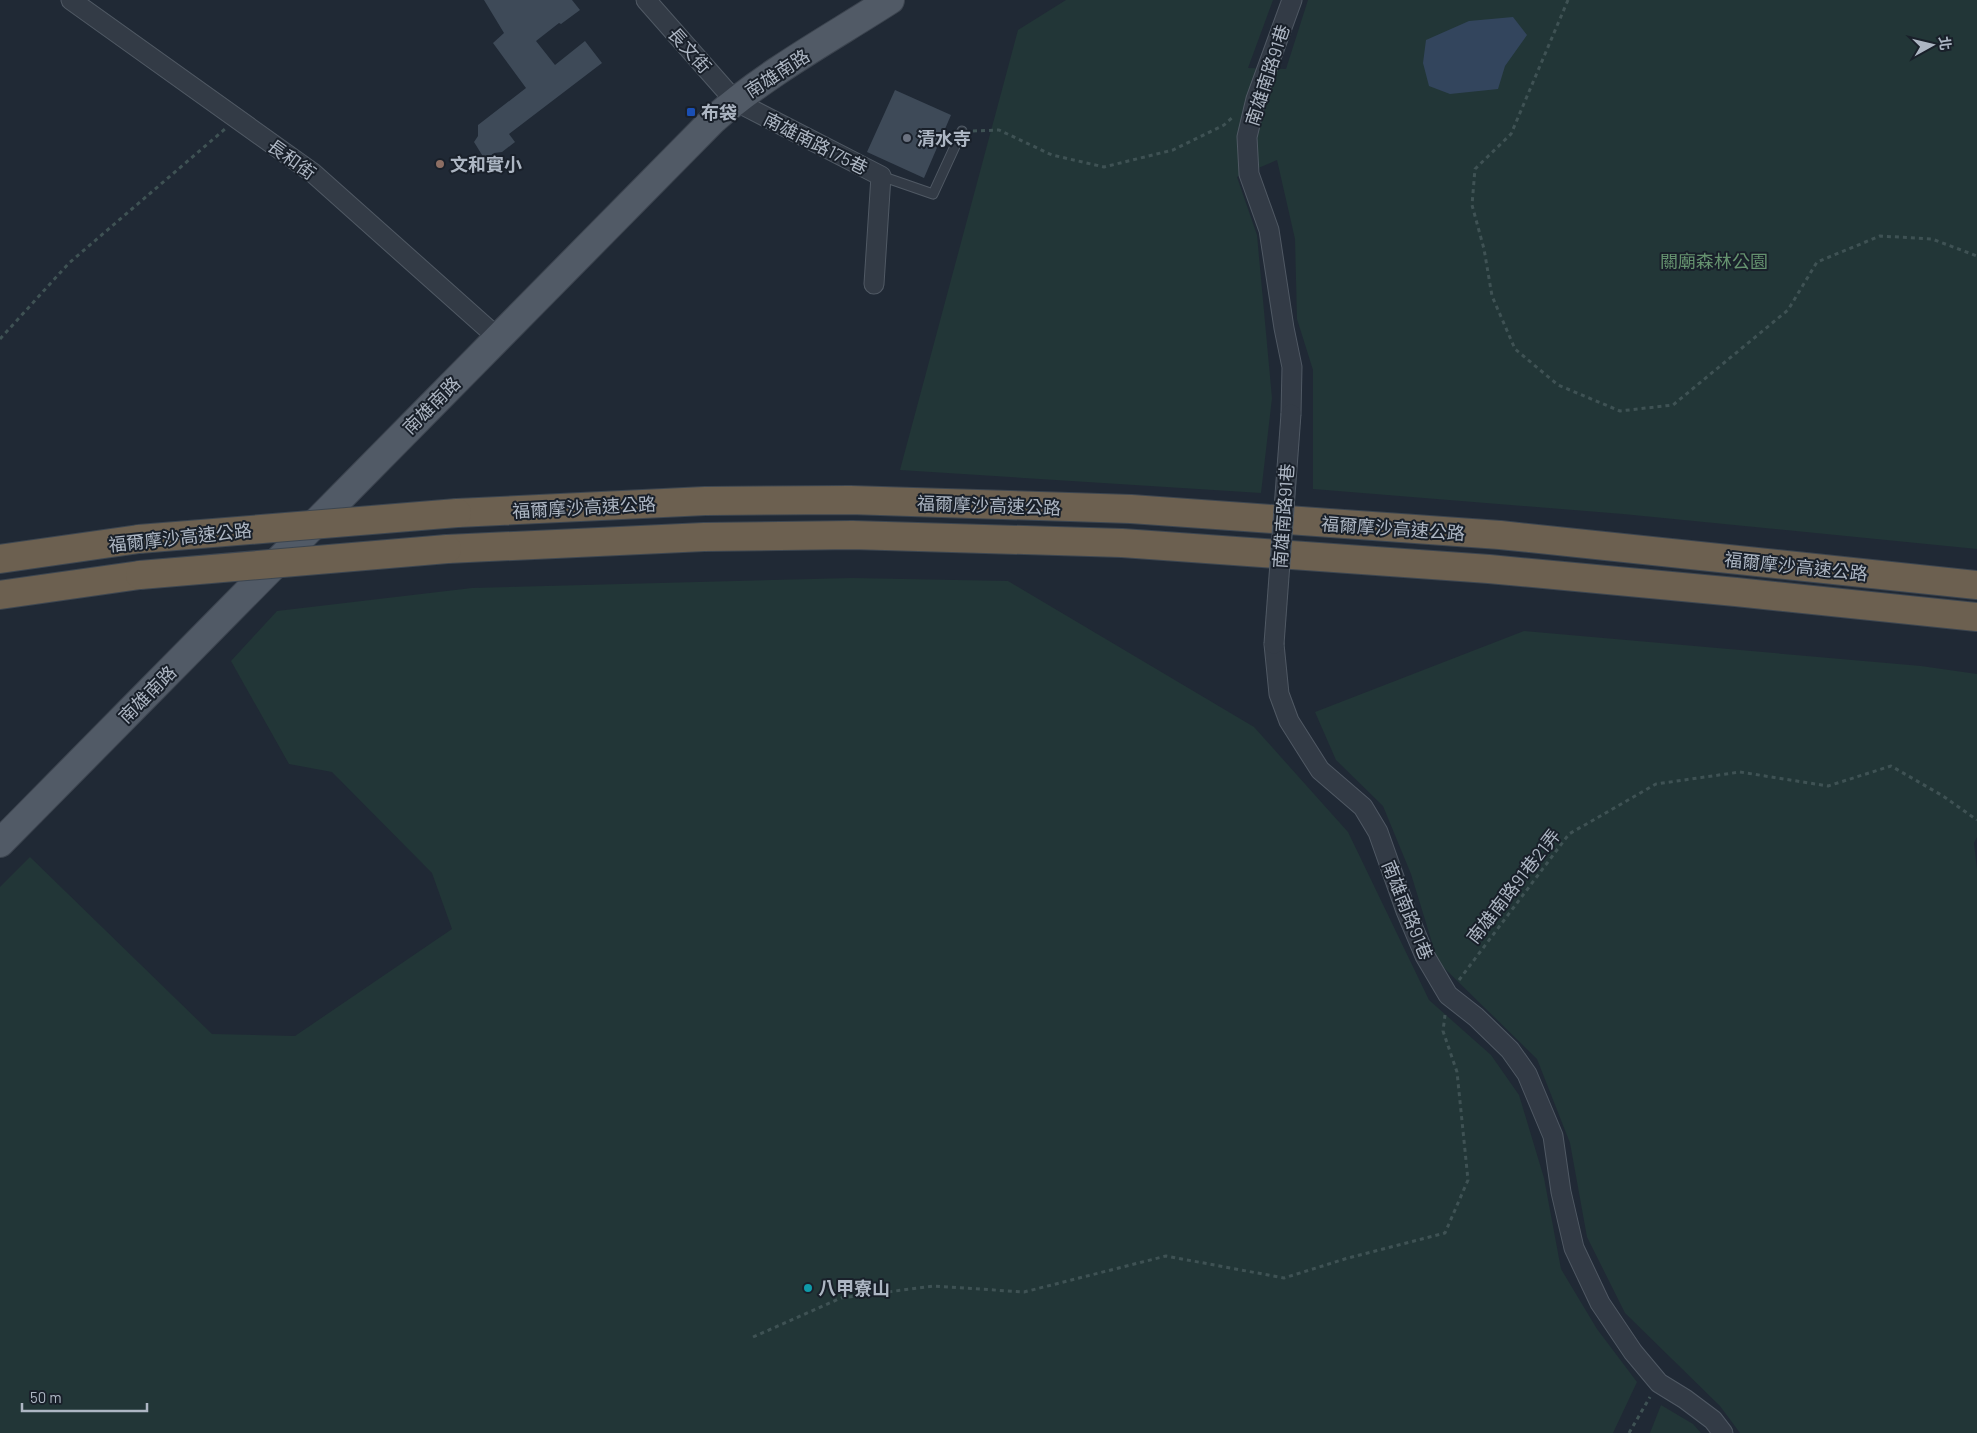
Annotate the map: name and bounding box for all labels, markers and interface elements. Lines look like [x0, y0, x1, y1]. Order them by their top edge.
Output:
north arrow [1907, 20, 1957, 70]
street label: 南雄南路91巷 [1240, 22, 1294, 128]
street label: 長文街 [664, 23, 716, 77]
text: 北 [1936, 35, 1955, 51]
street label: 南雄南路 [741, 44, 813, 102]
place label: 布袋 [701, 101, 737, 123]
marker: 布袋 [685, 106, 697, 118]
street label: 南雄南路175巷 [760, 107, 872, 179]
place label: 清水寺 [917, 127, 971, 149]
marker: 清水寺 [901, 132, 913, 144]
street label: 長和街 [264, 134, 320, 184]
place label: 文和實小 [450, 153, 522, 175]
marker: 文和實小 [434, 158, 446, 170]
park label: 關廟森林公園 [1660, 250, 1768, 272]
street label: 南雄南路 [398, 372, 464, 438]
street label: 南雄南路91巷 [1268, 463, 1298, 569]
street label: 福爾摩沙高速公路 [917, 491, 1061, 519]
street label: 福爾摩沙高速公路 [512, 492, 656, 522]
street label: 福爾摩沙高速公路 [1320, 512, 1466, 544]
street label: 福爾摩沙高速公路 [107, 519, 253, 555]
street label: 福爾摩沙高速公路 [1723, 548, 1869, 584]
street label: 南雄南路 [114, 661, 180, 727]
street label: 南雄南路91巷21弄 [1462, 824, 1564, 948]
street label: 南雄南路91巷 [1378, 857, 1438, 963]
place label: 八甲寮山 [818, 1277, 890, 1299]
marker: 八甲寮山 [802, 1282, 814, 1294]
scale bar [22, 1380, 148, 1412]
text: 50 m [30, 1388, 62, 1406]

